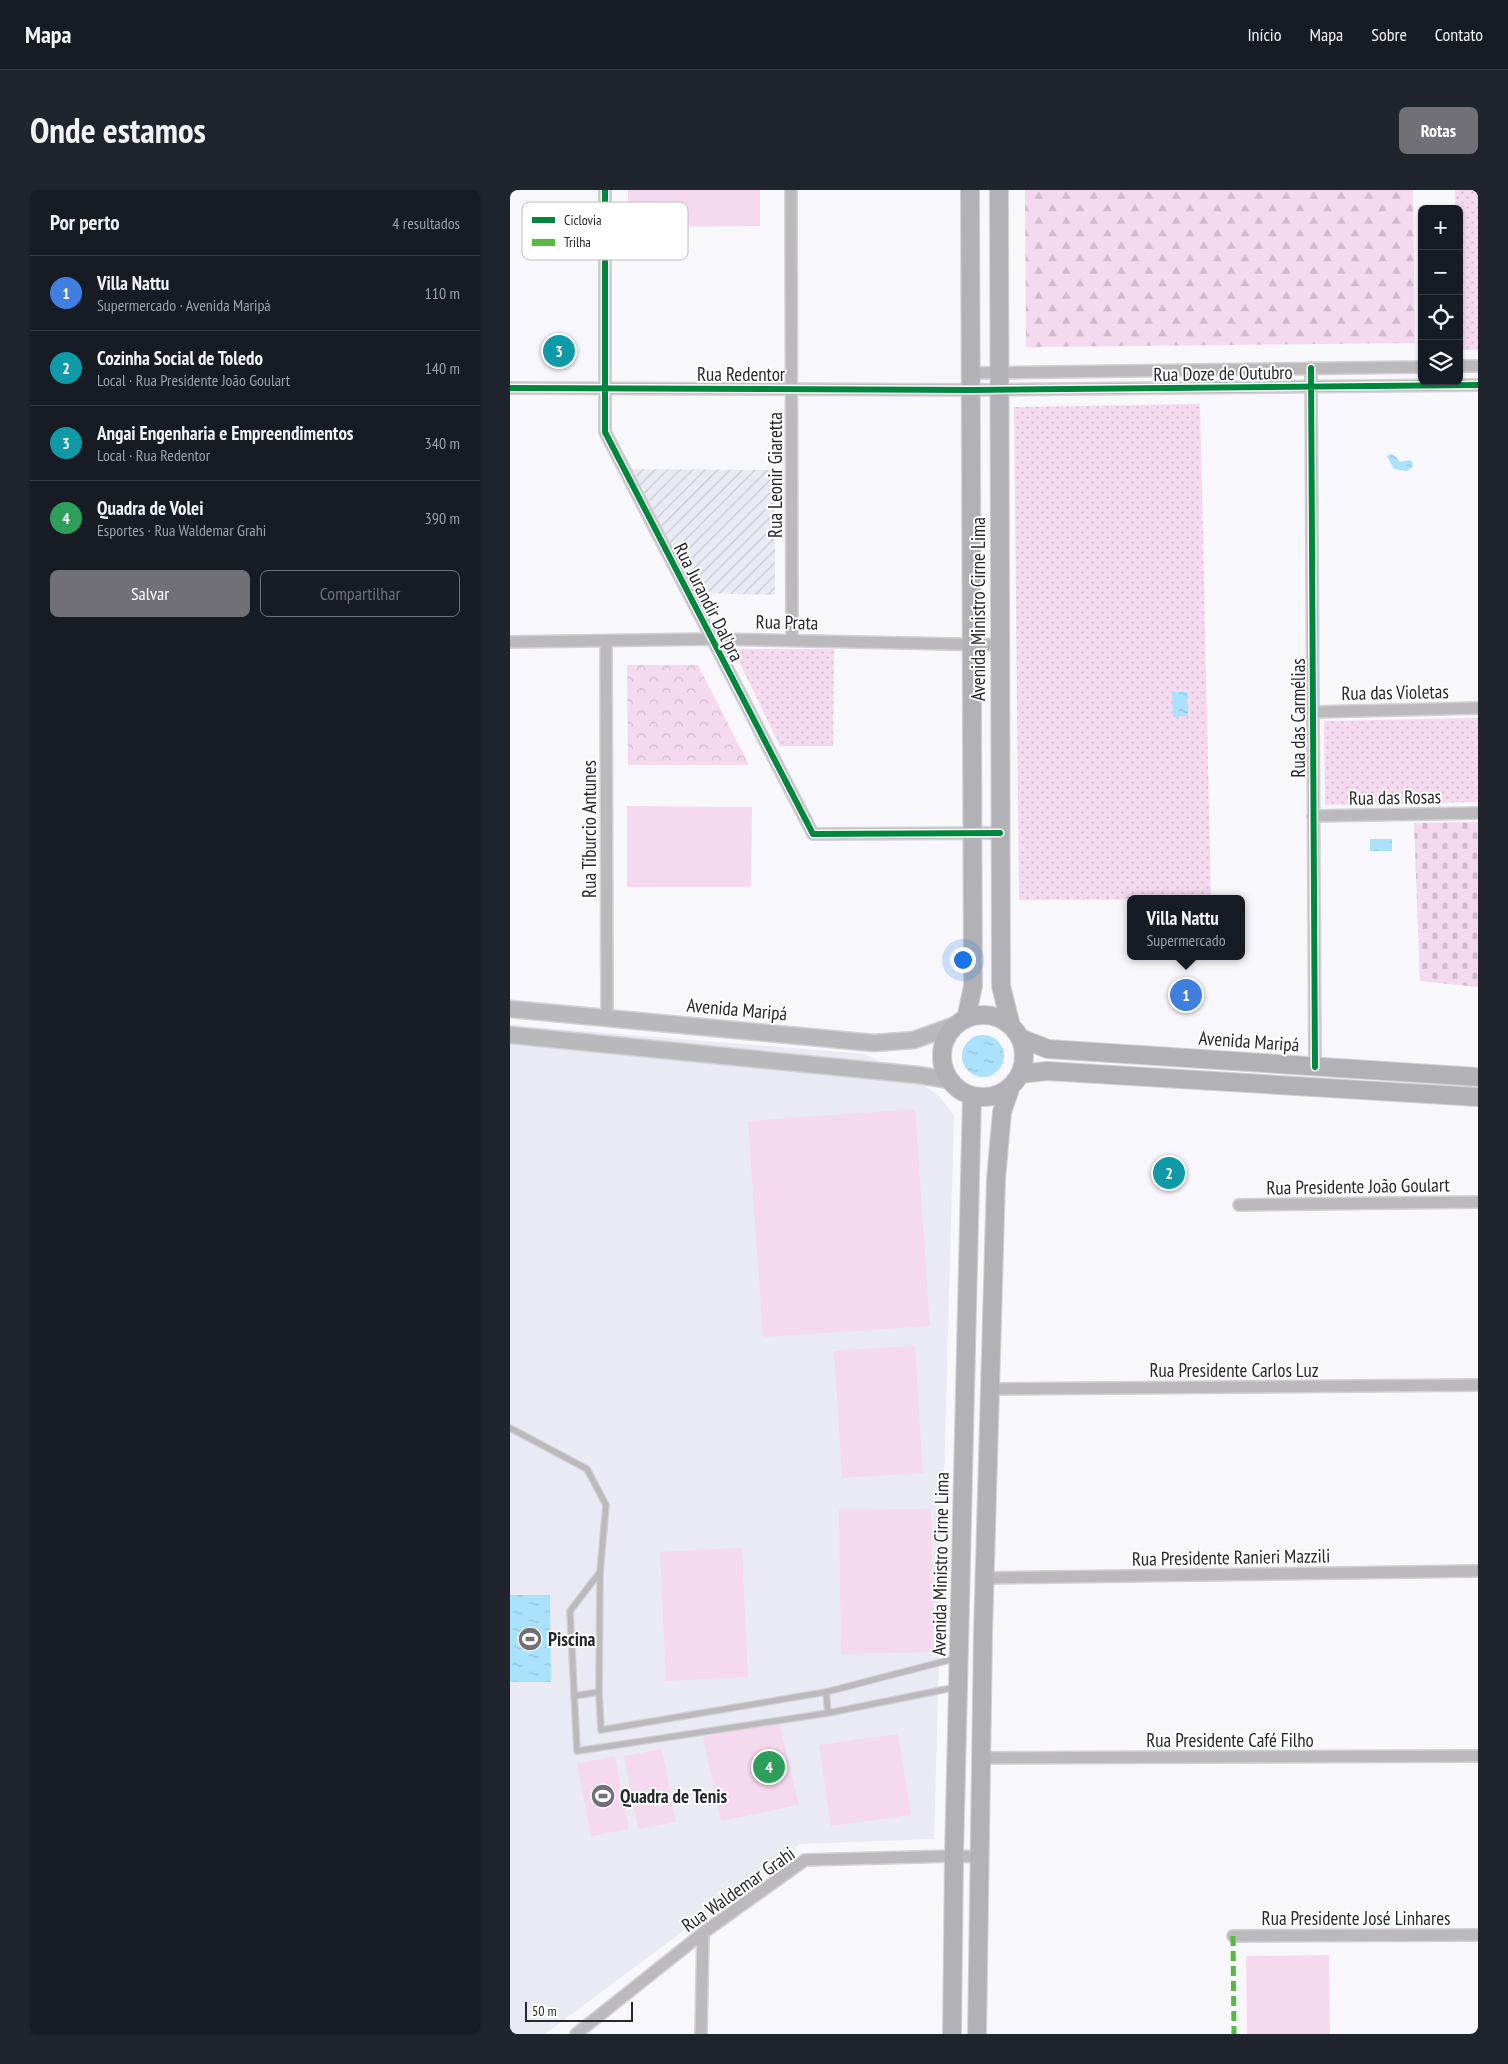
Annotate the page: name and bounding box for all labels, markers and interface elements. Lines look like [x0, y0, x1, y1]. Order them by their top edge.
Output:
text: Mapa [25, 19, 72, 50]
text: Início [1247, 23, 1281, 46]
text: Mapa [1309, 23, 1343, 46]
text: Sobre [1371, 23, 1407, 46]
text: Contato [1435, 23, 1483, 46]
text: Onde estamos [30, 107, 206, 153]
button: Rotas [1399, 107, 1478, 154]
legend [522, 202, 688, 260]
map controls [1418, 205, 1463, 385]
button: + [1418, 205, 1463, 250]
text: Por perto [50, 209, 120, 236]
text: Ciclovia [564, 211, 602, 229]
text: 4 resultados [392, 213, 460, 233]
text: Trilha [564, 233, 591, 251]
button: − [1418, 250, 1463, 295]
text: Villa Nattu [97, 271, 169, 295]
text: 1 [62, 283, 70, 303]
text: 110 m [425, 283, 460, 303]
text: Supermercado · Avenida Maripá [97, 295, 271, 315]
button: locate [1418, 295, 1463, 340]
pin: 3 [543, 332, 575, 370]
button: layers [1418, 340, 1463, 385]
text: Cozinha Social de Toledo [97, 346, 263, 370]
text: 2 [62, 358, 70, 378]
text: 140 m [425, 358, 460, 378]
street label: Rua Doze de Outubro [1153, 360, 1293, 386]
street label: Rua Redentor [697, 362, 786, 386]
text: Local · Rua Presidente João Goulart [97, 370, 290, 390]
street label: Rua Leonir Giaretta [763, 412, 787, 538]
text: Angai Engenharia e Empreendimentos [97, 421, 354, 445]
text: 3 [62, 433, 70, 453]
text: 340 m [425, 433, 460, 453]
text: Local · Rua Redentor [97, 445, 210, 465]
text: Quadra de Volei [97, 496, 203, 520]
text: 4 [62, 508, 70, 528]
text: 390 m [425, 508, 460, 528]
street label: Avenida Ministro Cirne Lima [966, 517, 990, 701]
text: Esportes · Rua Waldemar Grahi [97, 520, 266, 540]
street label: Rua Jurandir Dal'pra [669, 539, 749, 665]
button: Salvar [50, 570, 250, 617]
button: Compartilhar [260, 570, 460, 617]
street label: Rua Prata [755, 609, 819, 635]
street label: Rua das Carmélias [1286, 658, 1310, 778]
street label: Rua das Violetas [1341, 679, 1449, 705]
street label: Rua Tíburcio Antunes [577, 760, 601, 898]
street label: Rua das Rosas [1349, 784, 1441, 810]
popup [1127, 895, 1245, 960]
text: Villa Nattu [1146, 906, 1219, 930]
text: Supermercado [1146, 930, 1226, 950]
your location [950, 947, 976, 973]
pin: 1 [1170, 976, 1202, 1014]
street label: Avenida Maripá [686, 993, 788, 1025]
street label: Avenida Maripá [1198, 1026, 1300, 1056]
pin: 2 [1153, 1154, 1185, 1192]
street label: Rua Presidente João Goulart [1266, 1172, 1451, 1200]
street label: Rua Presidente Carlos Luz [1149, 1358, 1319, 1382]
street label: Avenida Ministro Cirne Lima [926, 1472, 954, 1656]
street label: Rua Presidente Ranieri Mazzili [1132, 1543, 1330, 1571]
sports icon: Piscina [517, 1626, 543, 1652]
place label: Piscina [548, 1627, 595, 1651]
street label: Rua Presidente Café Filho [1146, 1728, 1314, 1752]
pin: 4 [753, 1748, 785, 1786]
sports icon: Quadra de Tenis [590, 1783, 616, 1809]
place label: Quadra de Tenis [620, 1784, 727, 1808]
street label: Rua Waldemar Grahi [677, 1841, 799, 1937]
street label: Rua Presidente José Linhares [1262, 1906, 1450, 1930]
scale bar [525, 1999, 632, 2022]
text: 50 m [532, 2002, 557, 2020]

